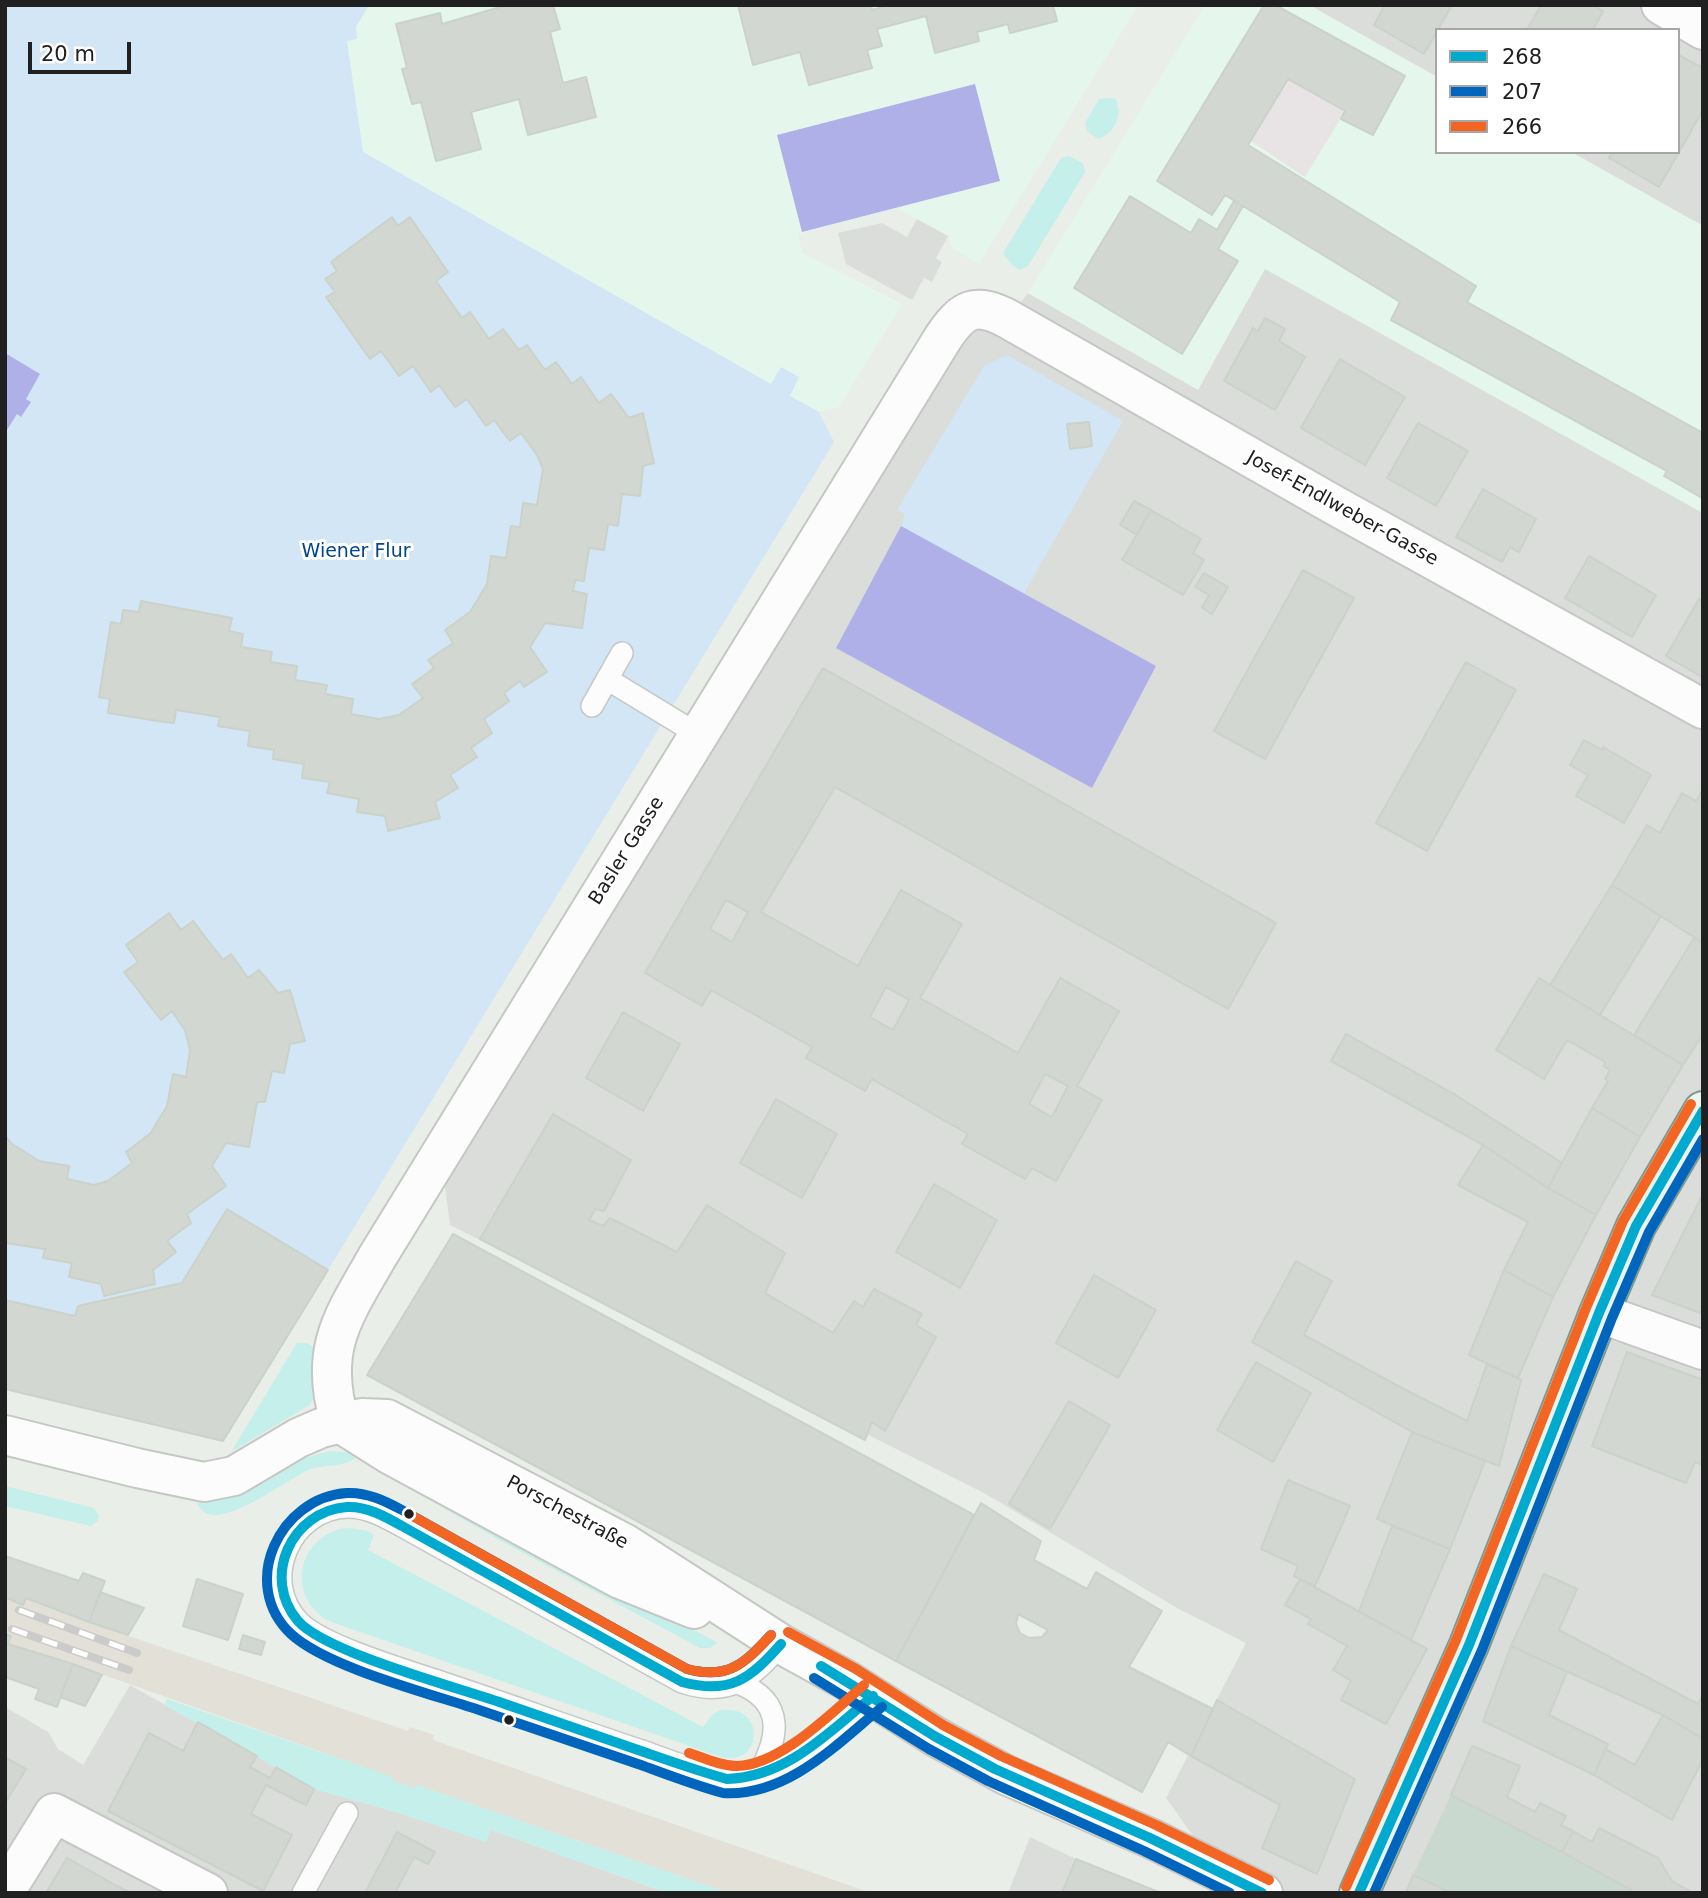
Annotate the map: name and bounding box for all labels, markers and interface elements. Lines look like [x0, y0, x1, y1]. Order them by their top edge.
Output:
scale bar [32, 28, 135, 72]
legend [1435, 28, 1680, 154]
text: 20 m [41, 42, 95, 66]
text: 268 [1502, 45, 1542, 69]
text: 207 [1502, 80, 1542, 104]
text: 266 [1502, 115, 1542, 139]
street label: Josef-Endlweber-Gasse [1242, 447, 1442, 571]
park label: Wiener Flur [302, 541, 410, 563]
street label: Basler Gasse [585, 793, 669, 909]
street label: Porschestraße [502, 1471, 632, 1555]
unlabelled marker [402, 1507, 416, 1521]
unlabelled marker [502, 1713, 516, 1727]

